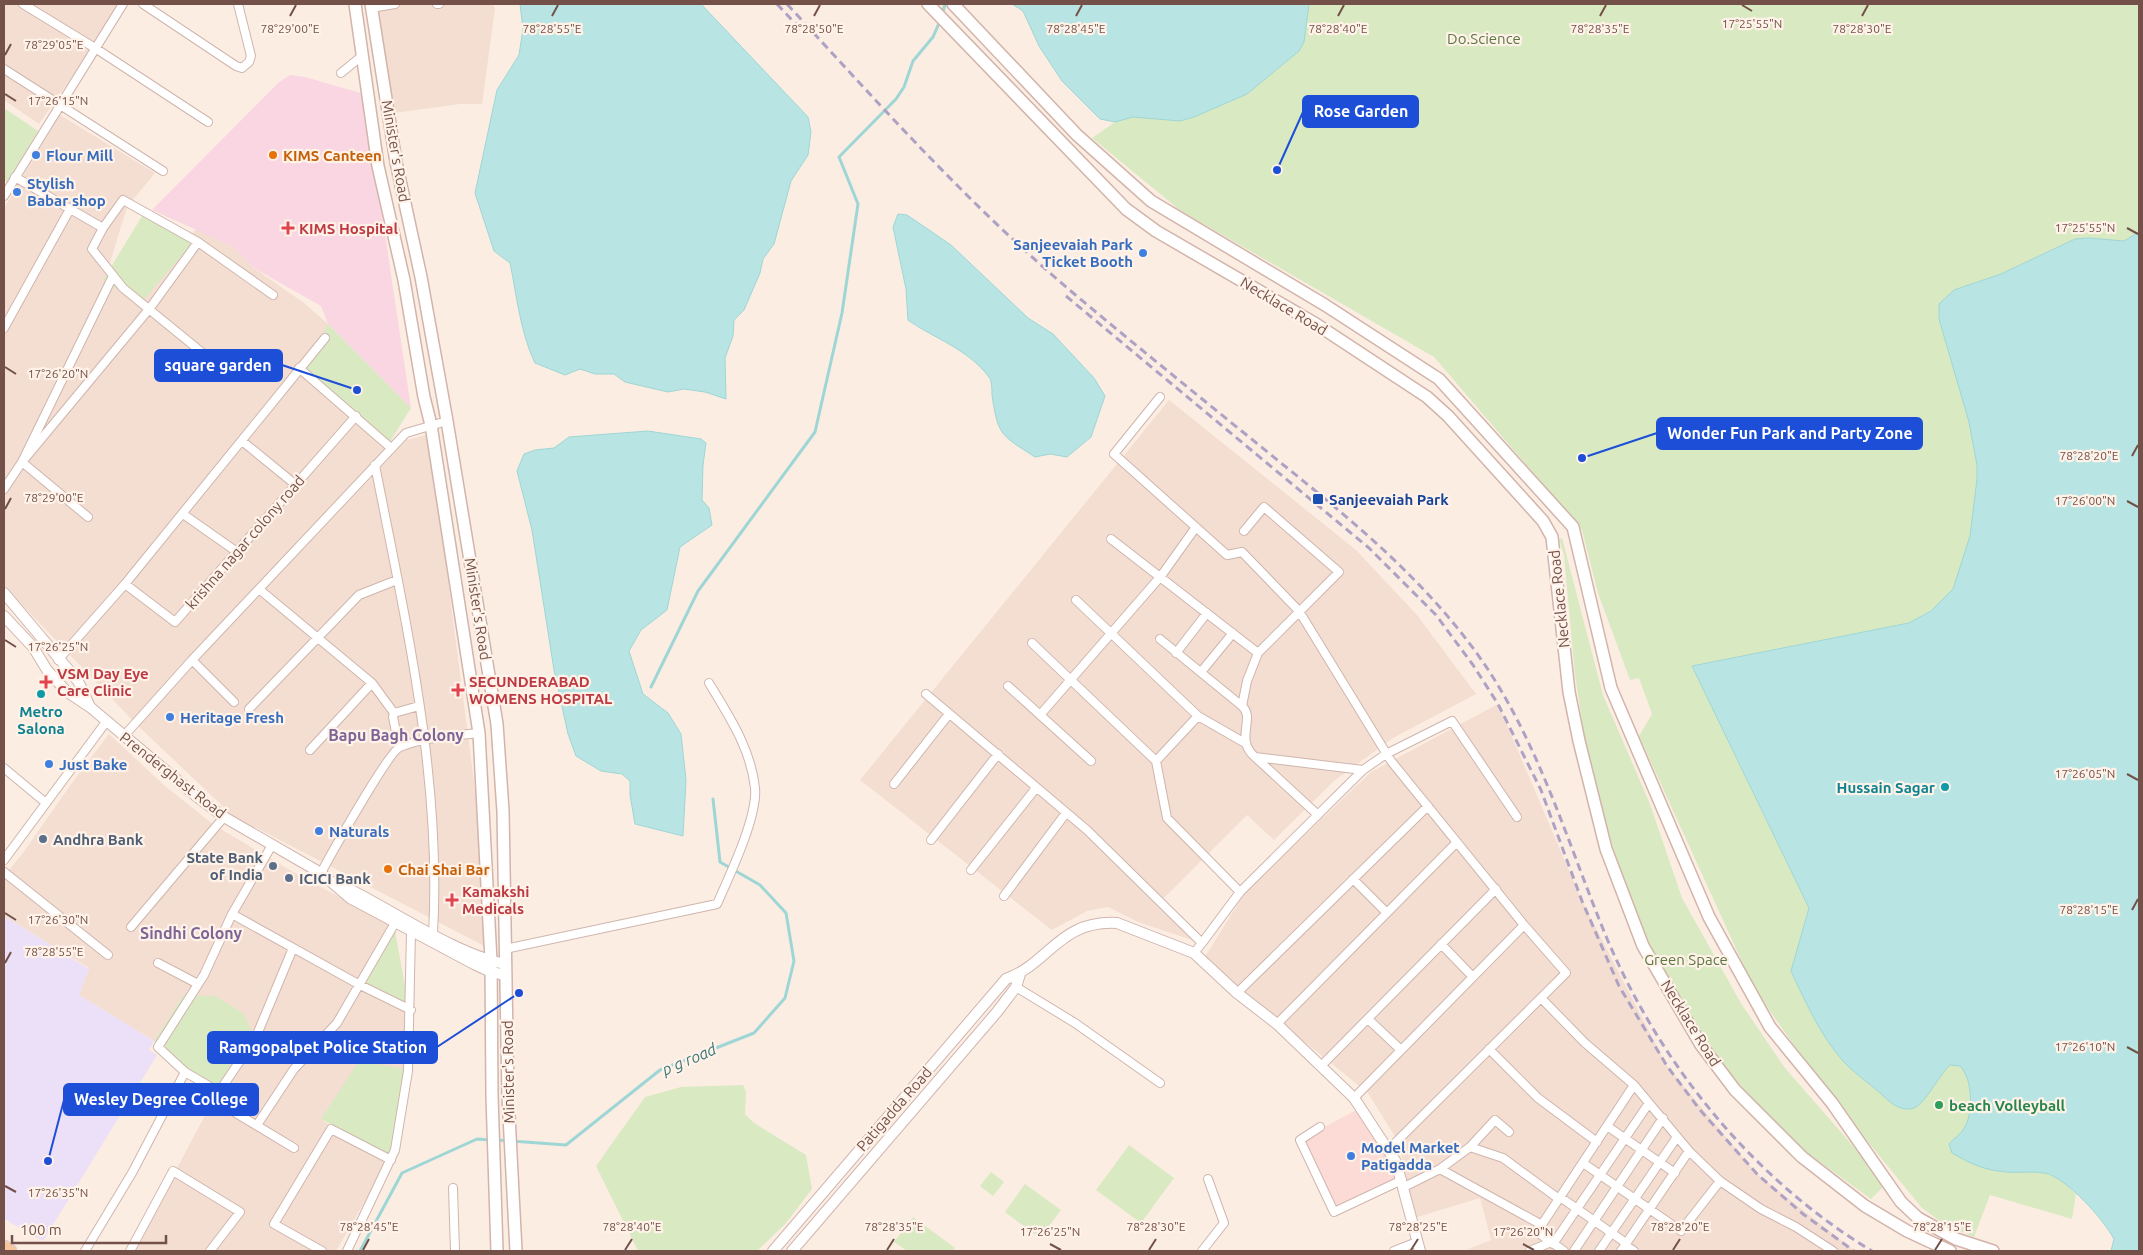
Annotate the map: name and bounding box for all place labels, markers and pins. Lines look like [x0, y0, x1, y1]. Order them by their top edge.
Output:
callout: Rose Garden [1303, 96, 1418, 127]
place label: Flour Mill [46, 147, 114, 164]
place label: KIMS Canteen [283, 147, 382, 164]
marker: Flour Mill [30, 149, 42, 161]
marker: KIMS Canteen [267, 149, 279, 161]
place label: Stylish Babar shop [27, 175, 106, 209]
marker: Stylish Babar shop [11, 186, 23, 198]
place label: KIMS Hospital [299, 220, 398, 237]
marker: KIMS Hospital [281, 221, 295, 235]
place label: Sanjeevaiah Park Ticket Booth [1013, 236, 1134, 270]
marker: Sanjeevaiah Park Ticket Booth [1137, 247, 1149, 259]
callout: square garden [155, 350, 282, 381]
callout: Wonder Fun Park and Party Zone [1657, 418, 1922, 449]
place label: Sanjeevaiah Park [1329, 491, 1449, 508]
marker: Sanjeevaiah Park [1311, 492, 1325, 506]
place label: VSM Day Eye Care Clinic [57, 665, 149, 699]
place label: SECUNDERABAD WOMENS HOSPITAL [469, 673, 612, 707]
marker: VSM Day Eye Care Clinic [39, 675, 53, 689]
marker: SECUNDERABAD WOMENS HOSPITAL [451, 683, 465, 697]
marker: Metro Salona [35, 688, 47, 700]
place label: Metro Salona [17, 703, 65, 737]
place label: Heritage Fresh [180, 709, 284, 726]
marker: Heritage Fresh [164, 711, 176, 723]
place label: Just Bake [59, 756, 127, 773]
marker: Just Bake [43, 758, 55, 770]
place label: Hussain Sagar [1837, 779, 1936, 796]
marker: Hussain Sagar [1939, 781, 1951, 793]
place label: Naturals [329, 823, 389, 840]
marker: Naturals [313, 825, 325, 837]
place label: Andhra Bank [53, 831, 144, 848]
marker: Andhra Bank [37, 833, 49, 845]
place label: State Bank of India [186, 849, 264, 883]
marker: State Bank of India [267, 860, 279, 872]
place label: Chai Shai Bar [398, 861, 490, 878]
marker: Chai Shai Bar [382, 863, 394, 875]
place label: ICICI Bank [299, 870, 371, 887]
marker: ICICI Bank [283, 872, 295, 884]
place label: Kamakshi Medicals [462, 883, 530, 917]
marker: Kamakshi Medicals [446, 894, 458, 906]
callout: Ramgopalpet Police Station [208, 1032, 437, 1063]
callout: Wesley Degree College [64, 1084, 258, 1115]
place label: beach Volleyball [1949, 1097, 2066, 1114]
marker: beach Volleyball [1933, 1099, 1945, 1111]
place label: Model Market Patigadda [1361, 1139, 1460, 1173]
marker: Model Market Patigadda [1345, 1150, 1357, 1162]

